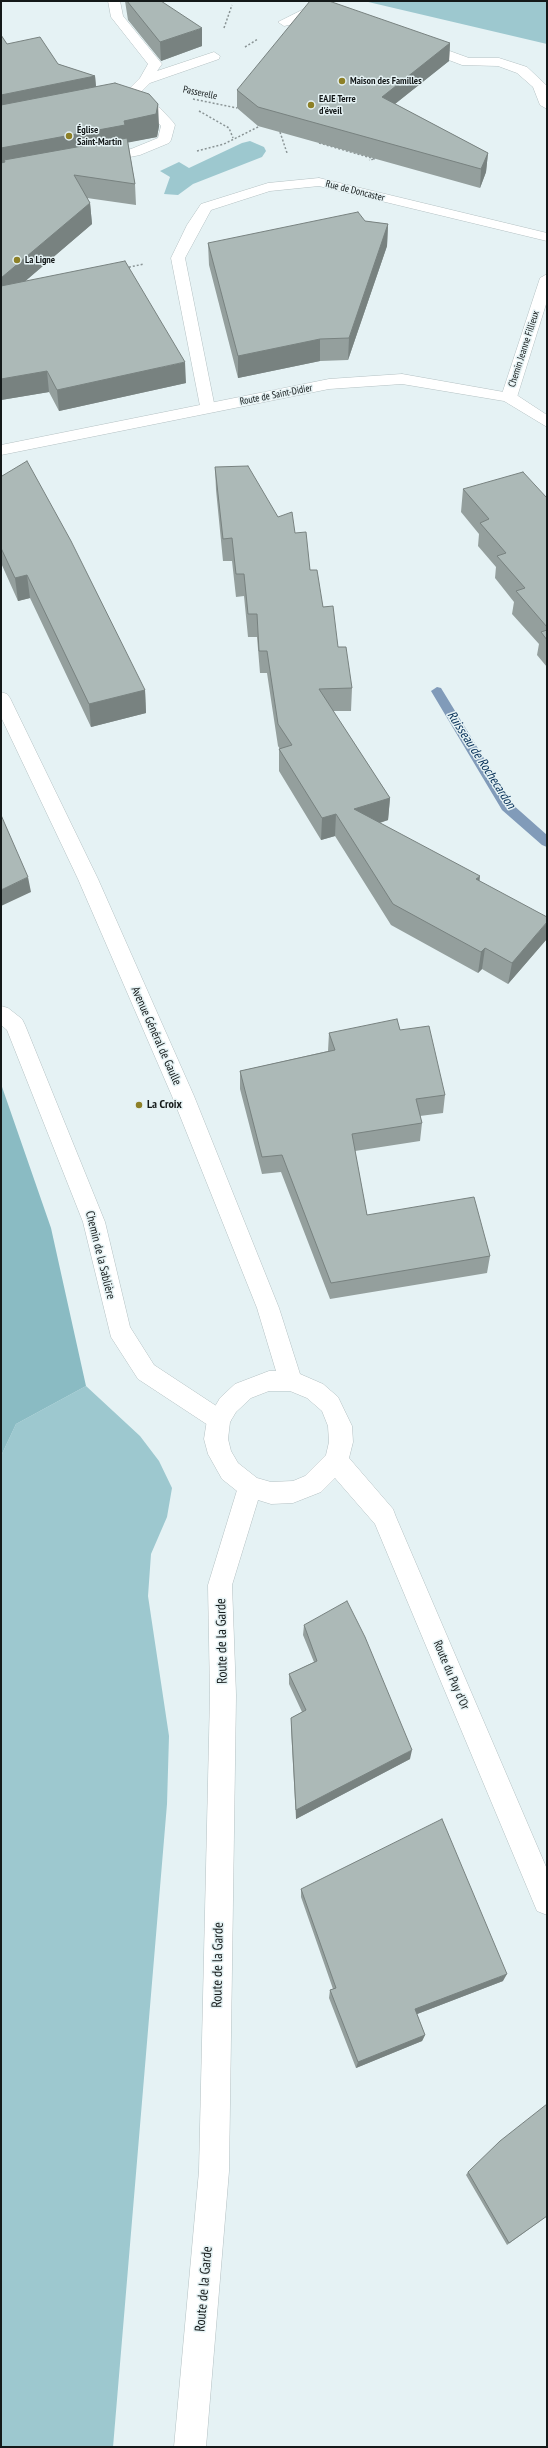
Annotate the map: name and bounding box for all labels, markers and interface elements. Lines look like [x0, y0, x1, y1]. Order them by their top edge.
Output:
place label: Maison des Familles [350, 75, 422, 87]
marker: Maison des Familles [337, 76, 347, 86]
street label: Passerelle [182, 84, 218, 102]
place label: EAJE Terre d'éveil [319, 93, 356, 116]
marker: EAJE Terre d'éveil [306, 100, 316, 110]
place label: Église Saint-Martin [77, 124, 122, 148]
marker: Église Saint-Martin [64, 131, 74, 141]
street label: Rue de Doncaster [324, 178, 386, 204]
place label: La Ligne [25, 254, 55, 266]
marker: La Ligne [12, 255, 22, 265]
street label: Chemin Jeanne Fillieux [506, 309, 542, 389]
street label: Route de Saint-Didier [239, 382, 313, 408]
water label: Ruisseau de Rochecardon [444, 708, 518, 812]
street label: Avenue Général de Gaulle [128, 984, 184, 1088]
place label: La Croix [147, 1098, 182, 1112]
marker: La Croix [134, 1100, 144, 1110]
street label: Chemin de la Sablière [82, 1209, 118, 1301]
street label: Route de la Garde [213, 1598, 231, 1684]
street label: Route du Puy d'Or [430, 1638, 472, 1712]
street label: Route de la Garde [209, 1922, 227, 2008]
street label: Route de la Garde [192, 2246, 216, 2332]

